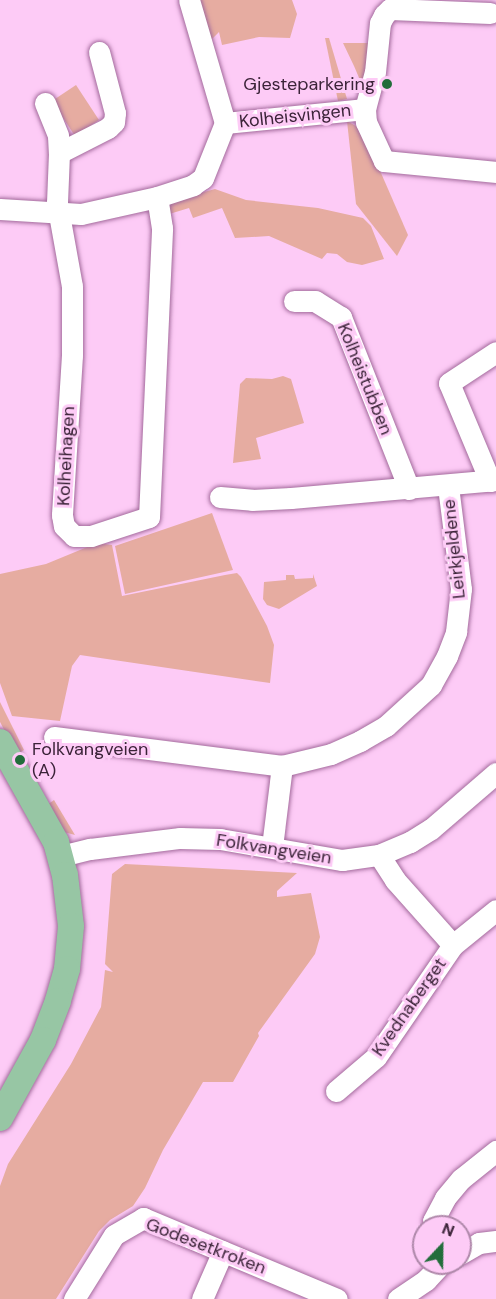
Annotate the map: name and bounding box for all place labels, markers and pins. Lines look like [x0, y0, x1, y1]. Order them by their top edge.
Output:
place label: Gjesteparkering [243, 73, 375, 95]
marker: Gjesteparkering [380, 77, 394, 91]
place label: Folkvangveien (A) [32, 739, 148, 782]
marker: Folkvangveien (A) [13, 753, 27, 767]

